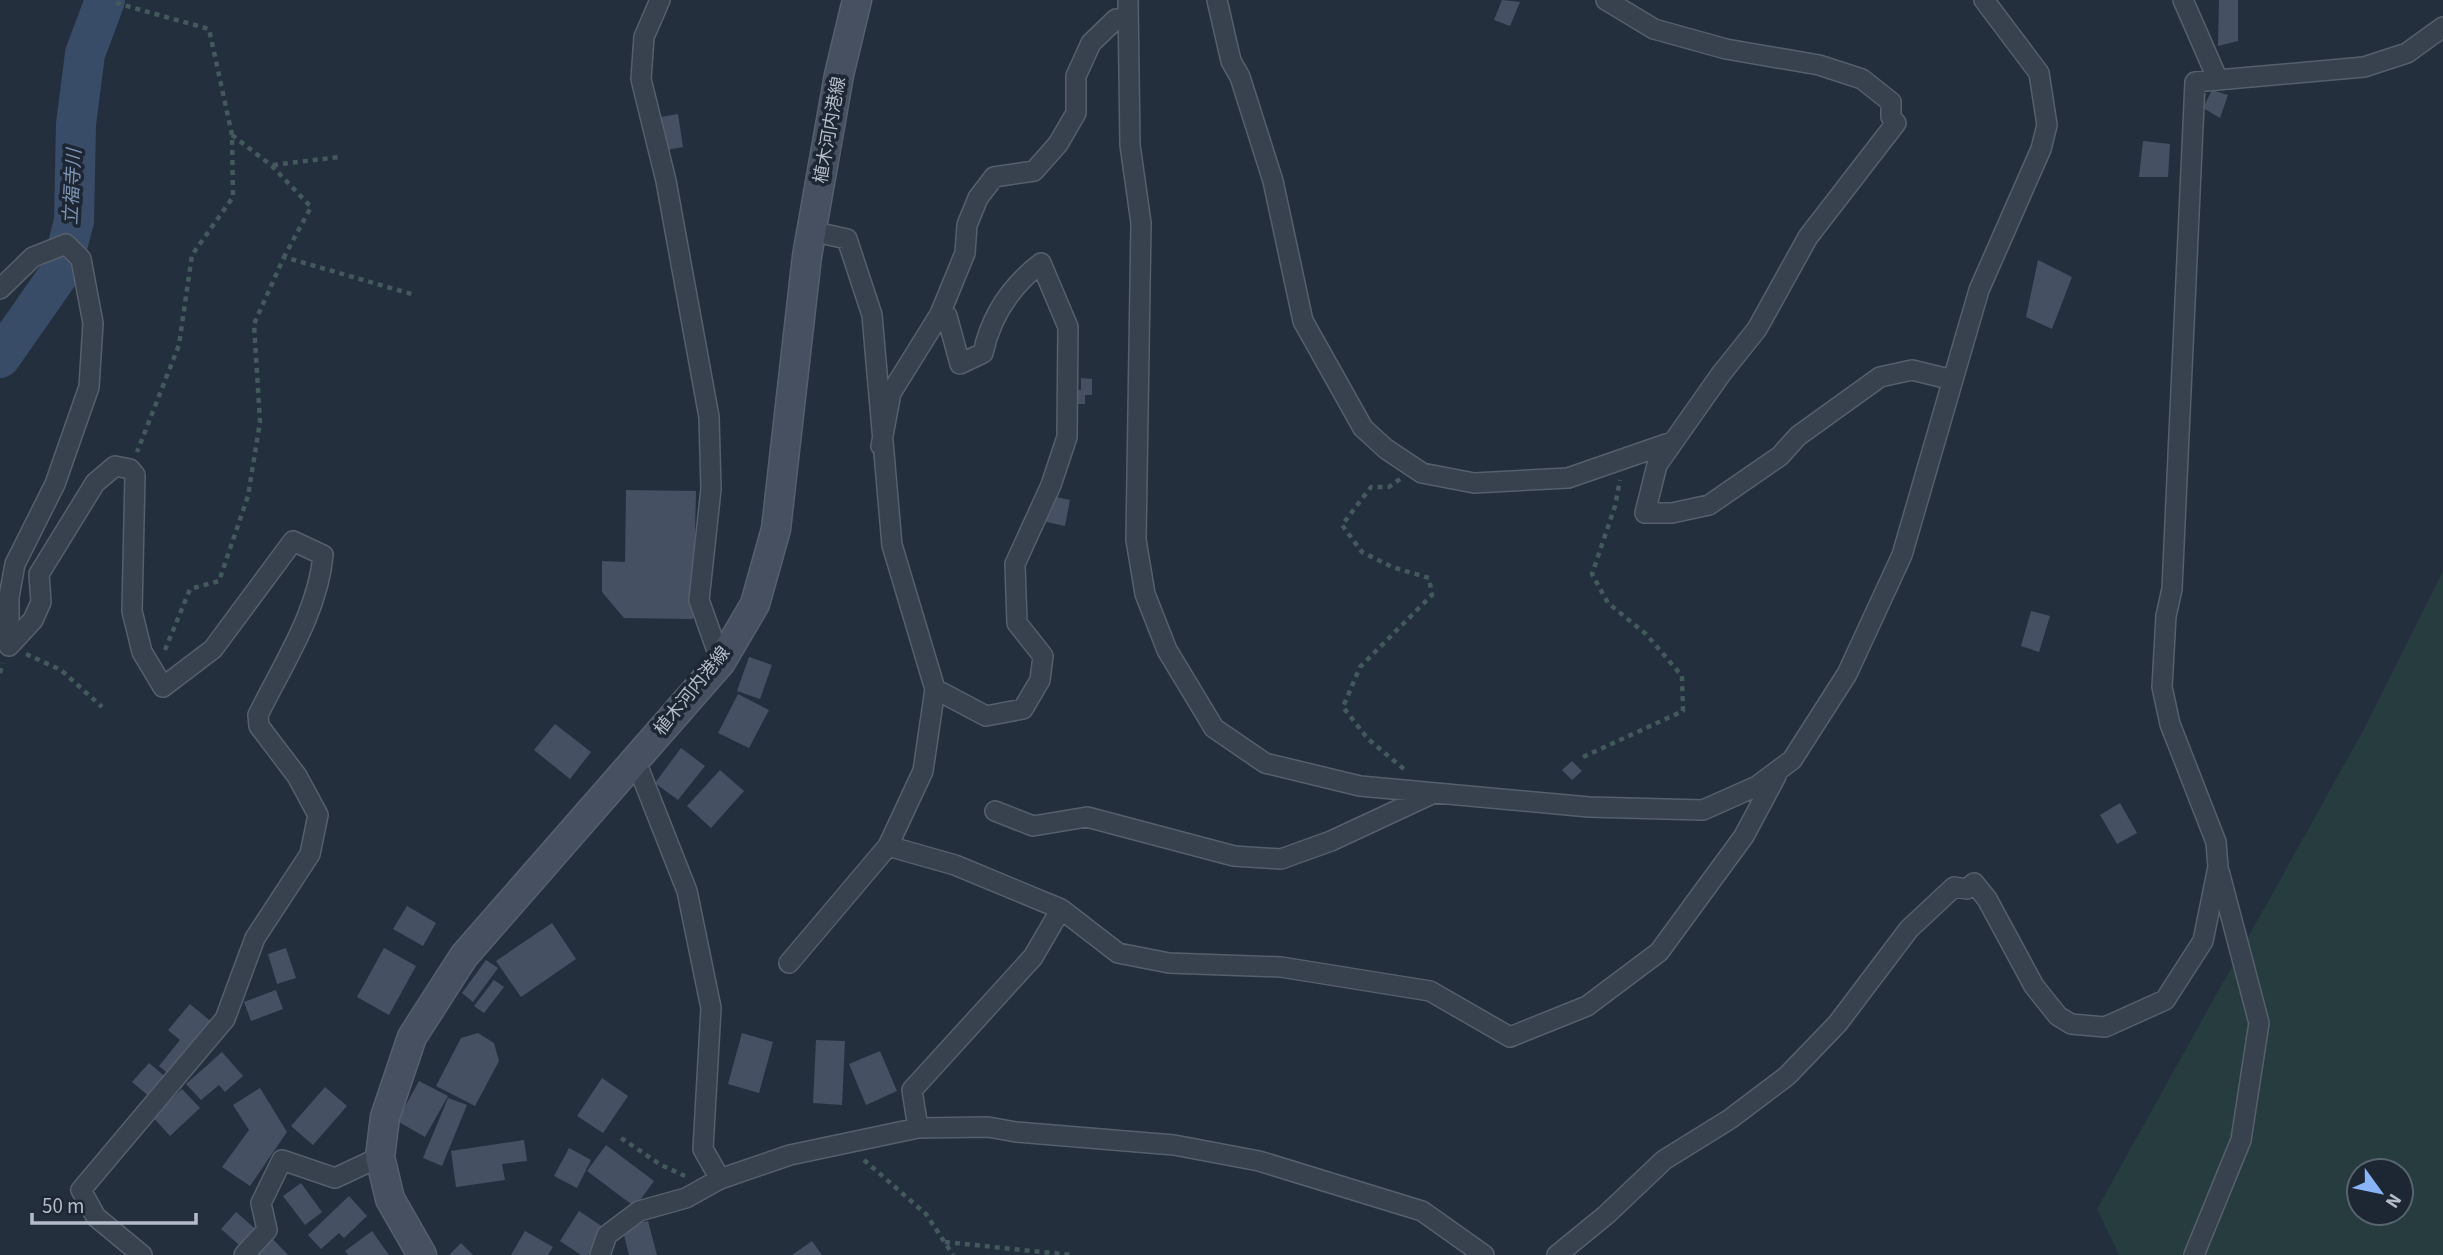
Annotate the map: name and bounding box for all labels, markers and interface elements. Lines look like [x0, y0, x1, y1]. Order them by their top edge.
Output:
street label: 植木河内港線 [808, 75, 852, 185]
water label: 立福寺川 [58, 146, 89, 226]
street label: 植木河内港線 [648, 641, 736, 741]
north arrow [2345, 1157, 2415, 1227]
scale bar [32, 1182, 196, 1226]
text: N [2378, 1188, 2408, 1213]
text: 50 m [42, 1191, 84, 1221]

